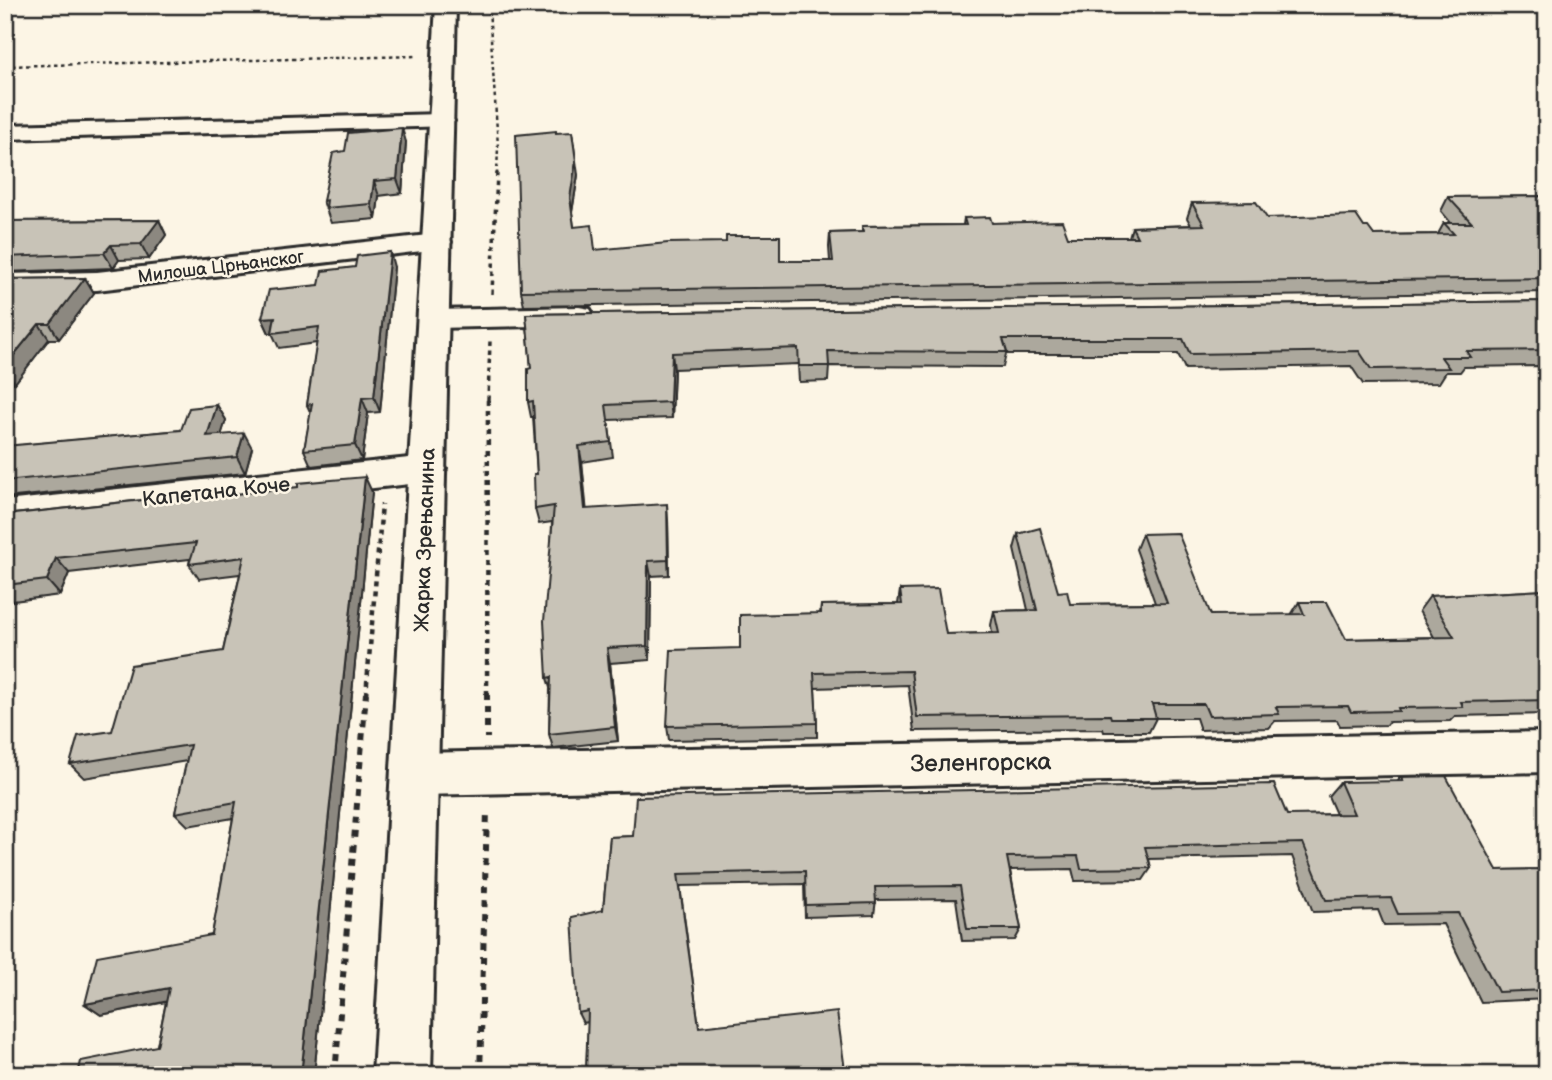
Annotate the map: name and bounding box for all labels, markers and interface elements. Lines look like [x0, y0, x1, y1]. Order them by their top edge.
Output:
street label: Милоша Црњанског [137, 246, 305, 288]
street label: Жарка Зрењанина [409, 447, 441, 632]
street label: Капетана Коче [141, 472, 291, 512]
street label: Зеленгорска [910, 747, 1052, 779]

